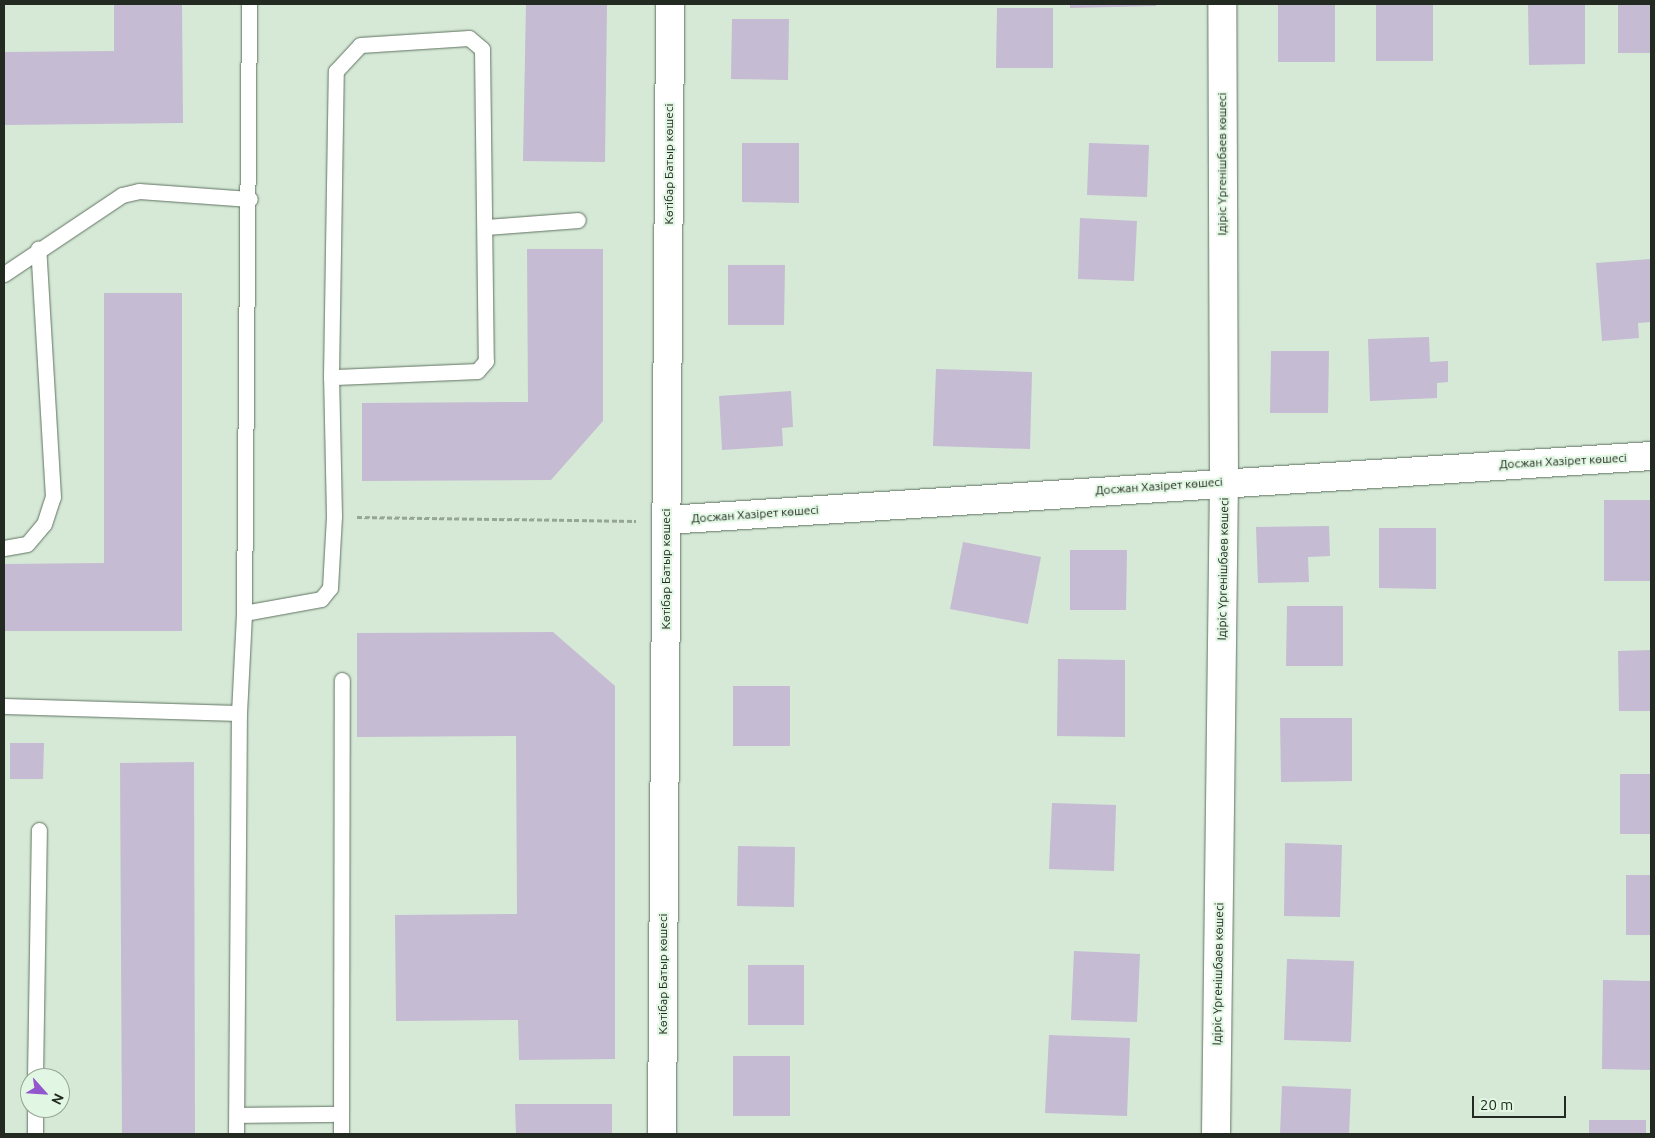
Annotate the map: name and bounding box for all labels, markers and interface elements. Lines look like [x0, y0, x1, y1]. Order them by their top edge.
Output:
street label: Ідіріс Үргенішбаев көшесі [1215, 92, 1229, 236]
street label: Көтібар Батыр көшесі [662, 104, 676, 224]
street label: Досжан Хазірет көшесі [1499, 450, 1627, 472]
street label: Досжан Хазірет көшесі [1095, 474, 1223, 498]
street label: Ідіріс Үргенішбаев көшесі [1215, 497, 1231, 641]
street label: Досжан Хазірет көшесі [691, 502, 819, 526]
street label: Көтібар Батыр көшесі [659, 509, 673, 629]
street label: Ідіріс Үргенішбаев көшесі [1210, 902, 1226, 1046]
street label: Көтібар Батыр көшесі [656, 914, 670, 1034]
north arrow [20, 1068, 70, 1118]
scale bar [1475, 1086, 1569, 1118]
text: N [48, 1091, 67, 1107]
text: 20 m [1480, 1096, 1513, 1113]

